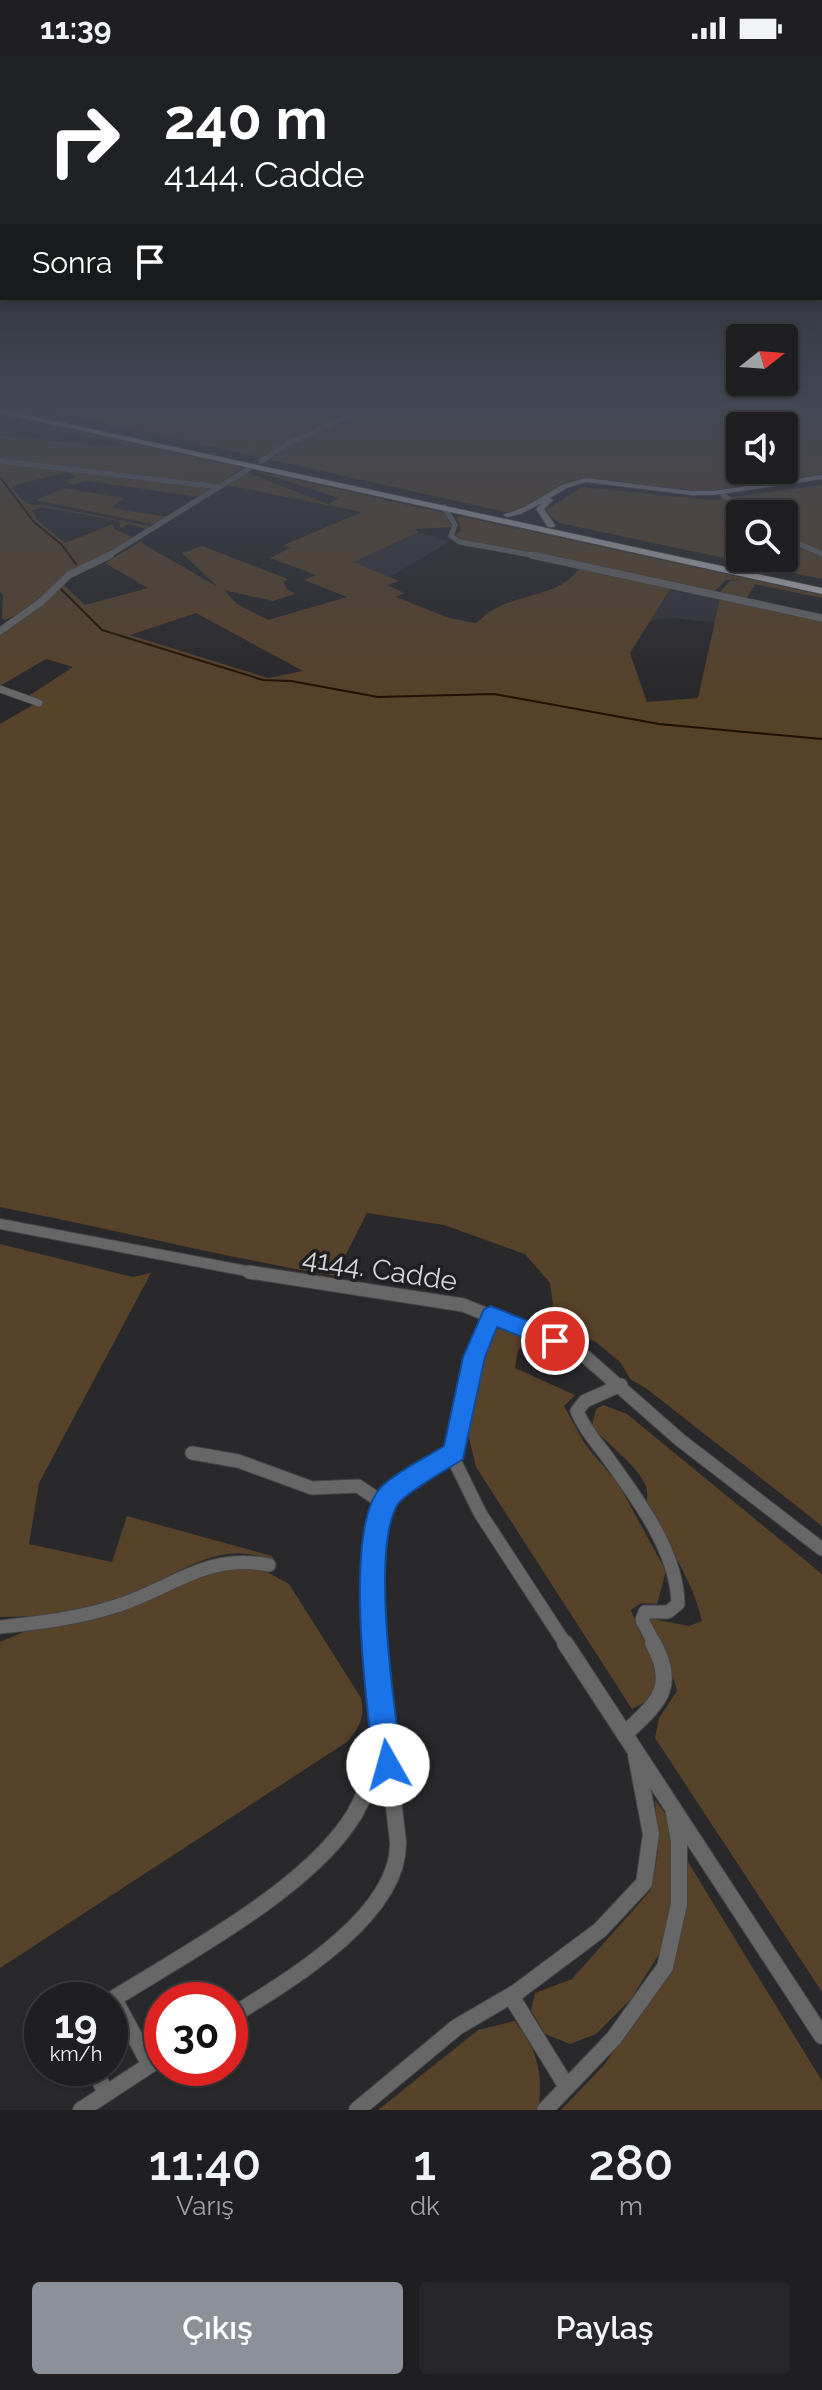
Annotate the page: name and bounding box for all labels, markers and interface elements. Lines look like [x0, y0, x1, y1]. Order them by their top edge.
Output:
text: 11:39 [40, 11, 111, 46]
text: 240 m [164, 86, 328, 152]
icon: right [32, 88, 136, 192]
text: 4144. Cadde [164, 153, 365, 195]
icon: arrive [128, 240, 172, 284]
text: Sonra [32, 245, 112, 280]
north arrow [726, 324, 798, 396]
map controls [726, 324, 798, 572]
button: sound [726, 412, 798, 484]
button: search [726, 500, 798, 572]
street label: 4144. Cadde [300, 1241, 460, 1298]
pin [521, 1307, 589, 1375]
icon: arrive [533, 1319, 577, 1363]
position arrow [346, 1723, 430, 1807]
speed limit sign: 30 [144, 1982, 248, 2086]
text: 19 [54, 2000, 98, 2047]
text: km/h [50, 2042, 102, 2066]
text: 11:40 [149, 2135, 261, 2191]
text: 1 [414, 2135, 436, 2191]
text: 280 [589, 2135, 673, 2191]
text: Varış [176, 2191, 234, 2221]
text: dk [410, 2191, 440, 2221]
text: m [619, 2191, 643, 2221]
button: Çıkış [32, 2282, 403, 2374]
button: Paylaş [419, 2282, 790, 2374]

